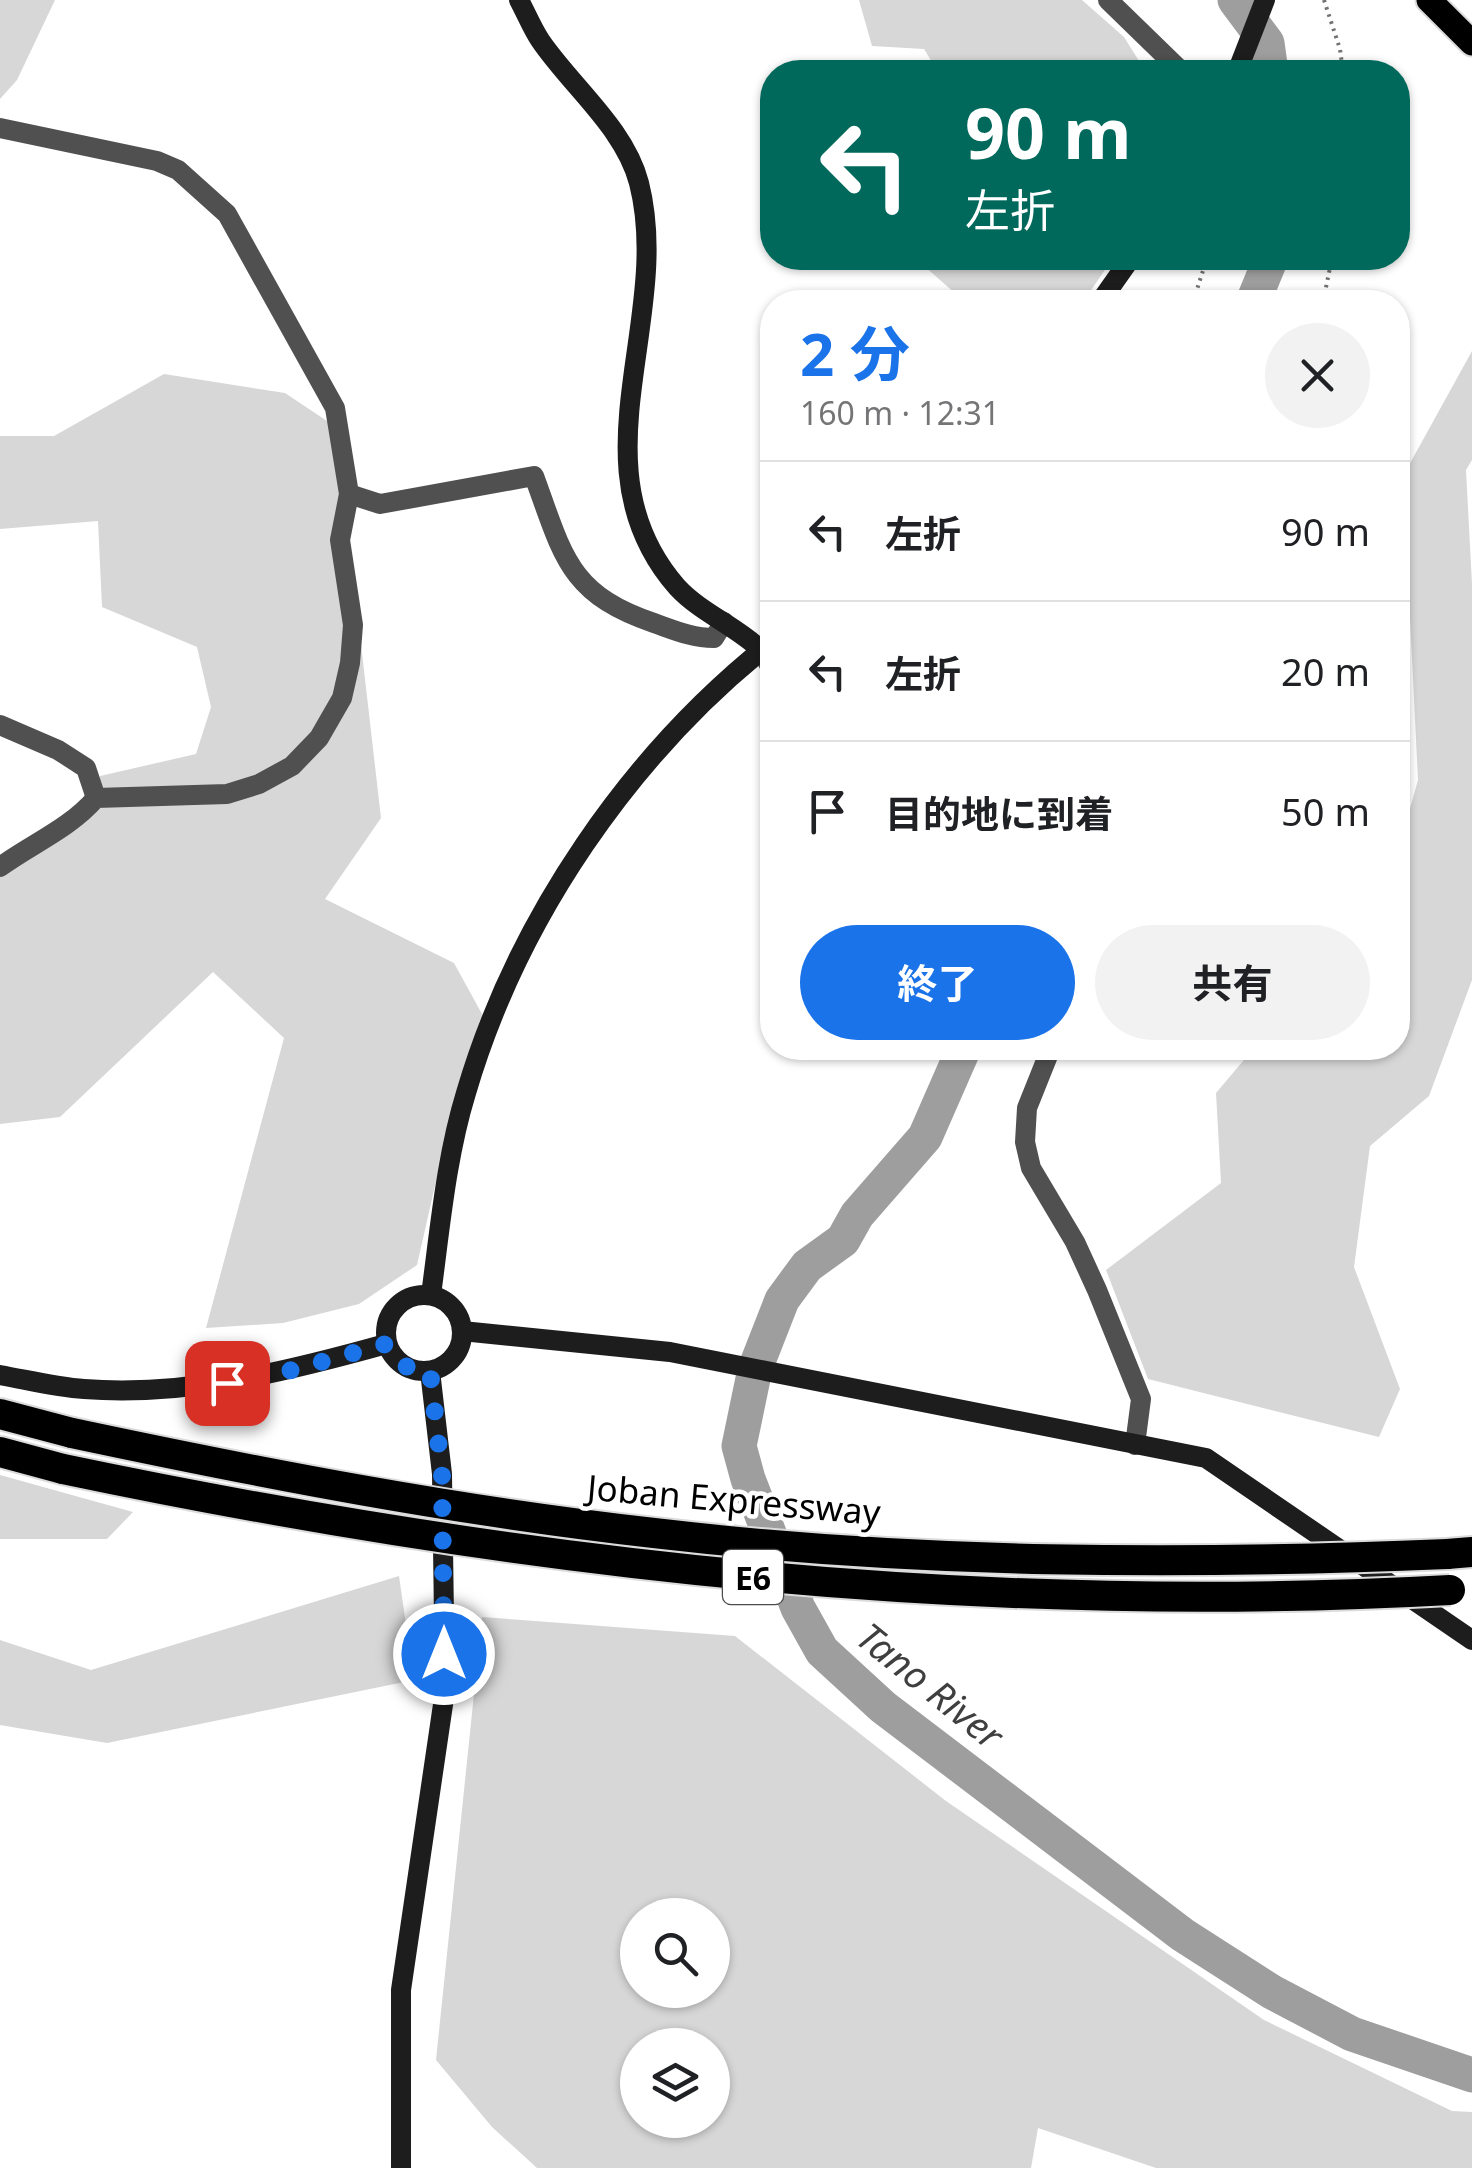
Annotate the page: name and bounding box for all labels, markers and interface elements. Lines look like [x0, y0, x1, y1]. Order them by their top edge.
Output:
text: 90 m [965, 84, 1132, 180]
icon: left [800, 100, 930, 230]
text: 左折 [965, 179, 1055, 240]
text: 2 分 [800, 312, 910, 394]
button: close [1265, 323, 1370, 428]
text: 160 m · 12:31 [800, 391, 1000, 434]
icon: left [800, 504, 855, 559]
text: 90 m [1281, 505, 1370, 557]
text: 左折 [885, 507, 961, 559]
icon: left [800, 644, 855, 699]
text: 20 m [1281, 645, 1370, 697]
text: 左折 [885, 647, 961, 699]
icon: arrive [800, 784, 855, 839]
text: 50 m [1281, 785, 1370, 837]
text: 目的地に到着 [885, 787, 1113, 839]
button: 終了 [800, 925, 1075, 1040]
button: 共有 [1095, 925, 1370, 1040]
pin [185, 1341, 270, 1426]
icon: arrive [200, 1356, 255, 1411]
street label: Joban Expressway [582, 1463, 883, 1535]
road number: E6 [723, 1550, 783, 1604]
position arrow [392, 1602, 496, 1706]
water label: Tano River [847, 1610, 1017, 1761]
map controls [620, 1898, 730, 2138]
button: search [620, 1898, 730, 2008]
button: layers [620, 2028, 730, 2138]

